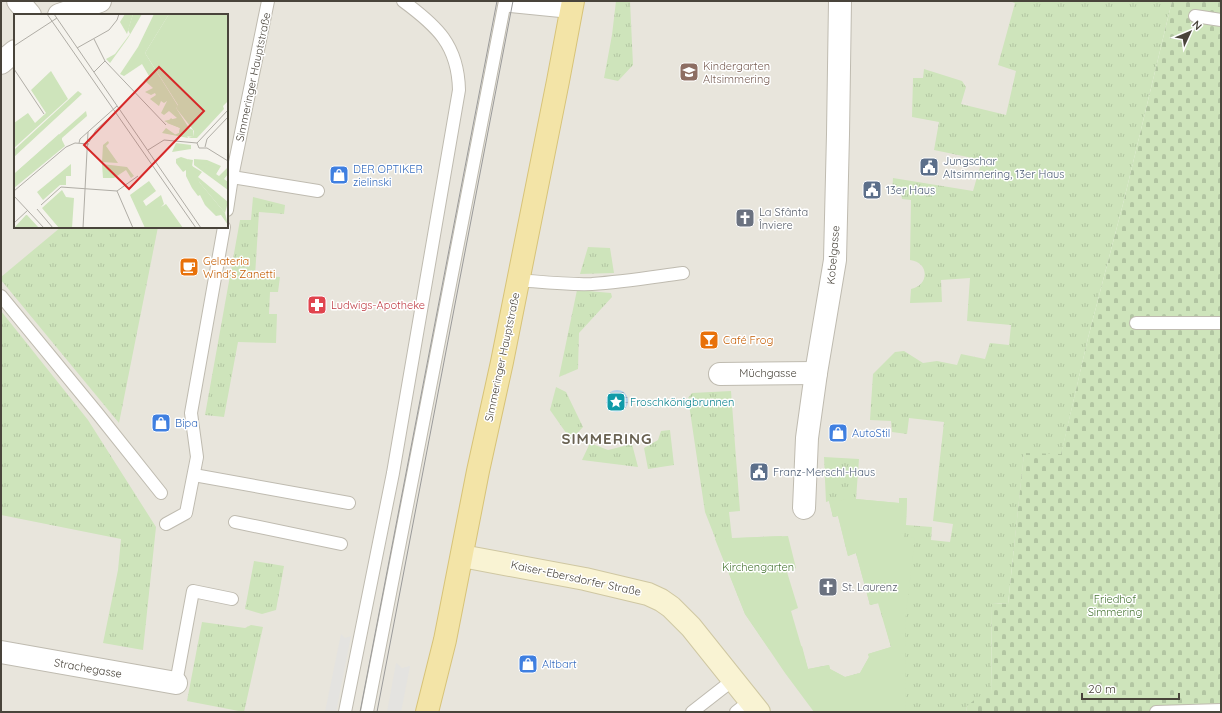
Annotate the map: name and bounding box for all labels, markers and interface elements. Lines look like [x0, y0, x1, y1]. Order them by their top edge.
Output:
street label: Simmeringer Hauptstraße [232, 11, 274, 143]
north arrow [1170, 12, 1210, 52]
inset map [14, 14, 228, 228]
text: N [1189, 17, 1205, 33]
place label: Kindergarten Altsimmering [703, 59, 770, 86]
school or university icon: Kindergarten Altsimmering [678, 61, 700, 83]
place label: Jungschar Altsimmering, 13er Haus [943, 154, 1064, 181]
public building icon: Jungschar Altsimmering, 13er Haus [918, 156, 940, 178]
place label: DER OPTIKER zielinski [353, 162, 423, 189]
shop icon: DER OPTIKER zielinski [328, 164, 350, 186]
public building icon: 13er Haus [861, 179, 883, 201]
place label: 13er Haus [886, 183, 935, 197]
place label: La Sfânta Înviere [759, 205, 808, 232]
church icon: La Sfânta Înviere [734, 207, 756, 229]
street label: Kobelgasse [823, 225, 843, 285]
place label: Gelateria Wind's Zanetti [203, 254, 275, 281]
cafe icon: Gelateria Wind's Zanetti [178, 256, 200, 278]
street label: Simmeringer Hauptstraße [481, 291, 523, 423]
pharmacy icon: Ludwigs-Apotheke [306, 294, 328, 316]
place label: Ludwigs-Apotheke [331, 298, 425, 312]
bar icon: Café Frog [698, 329, 720, 351]
place label: Café Frog [723, 333, 773, 347]
street label: Müchgasse [739, 366, 797, 380]
place icon: Froschkönigbrunnen [605, 391, 627, 413]
place label: Froschkönigbrunnen [630, 395, 734, 409]
shop icon: Bipa [150, 412, 172, 434]
place label: Bipa [175, 416, 198, 430]
shop icon: AutoStil [827, 422, 849, 444]
place label: AutoStil [852, 426, 890, 440]
district label: SIMMERING [561, 429, 653, 448]
public building icon: Franz-Merschl-Haus [748, 461, 770, 483]
place label: Franz-Merschl-Haus [773, 465, 875, 479]
street label: Kaiser-Ebersdorfer Straße [510, 557, 642, 599]
park label: Kirchengarten [722, 560, 794, 574]
church icon: St. Laurenz [817, 576, 839, 598]
place label: St. Laurenz [842, 580, 897, 594]
park label: Friedhof Simmering [1088, 592, 1142, 619]
shop icon: Altbart [517, 653, 539, 675]
street label: Strachegasse [53, 655, 123, 681]
place label: Altbart [542, 657, 577, 671]
scale bar [1082, 675, 1179, 701]
text: 20 m [1088, 681, 1116, 696]

